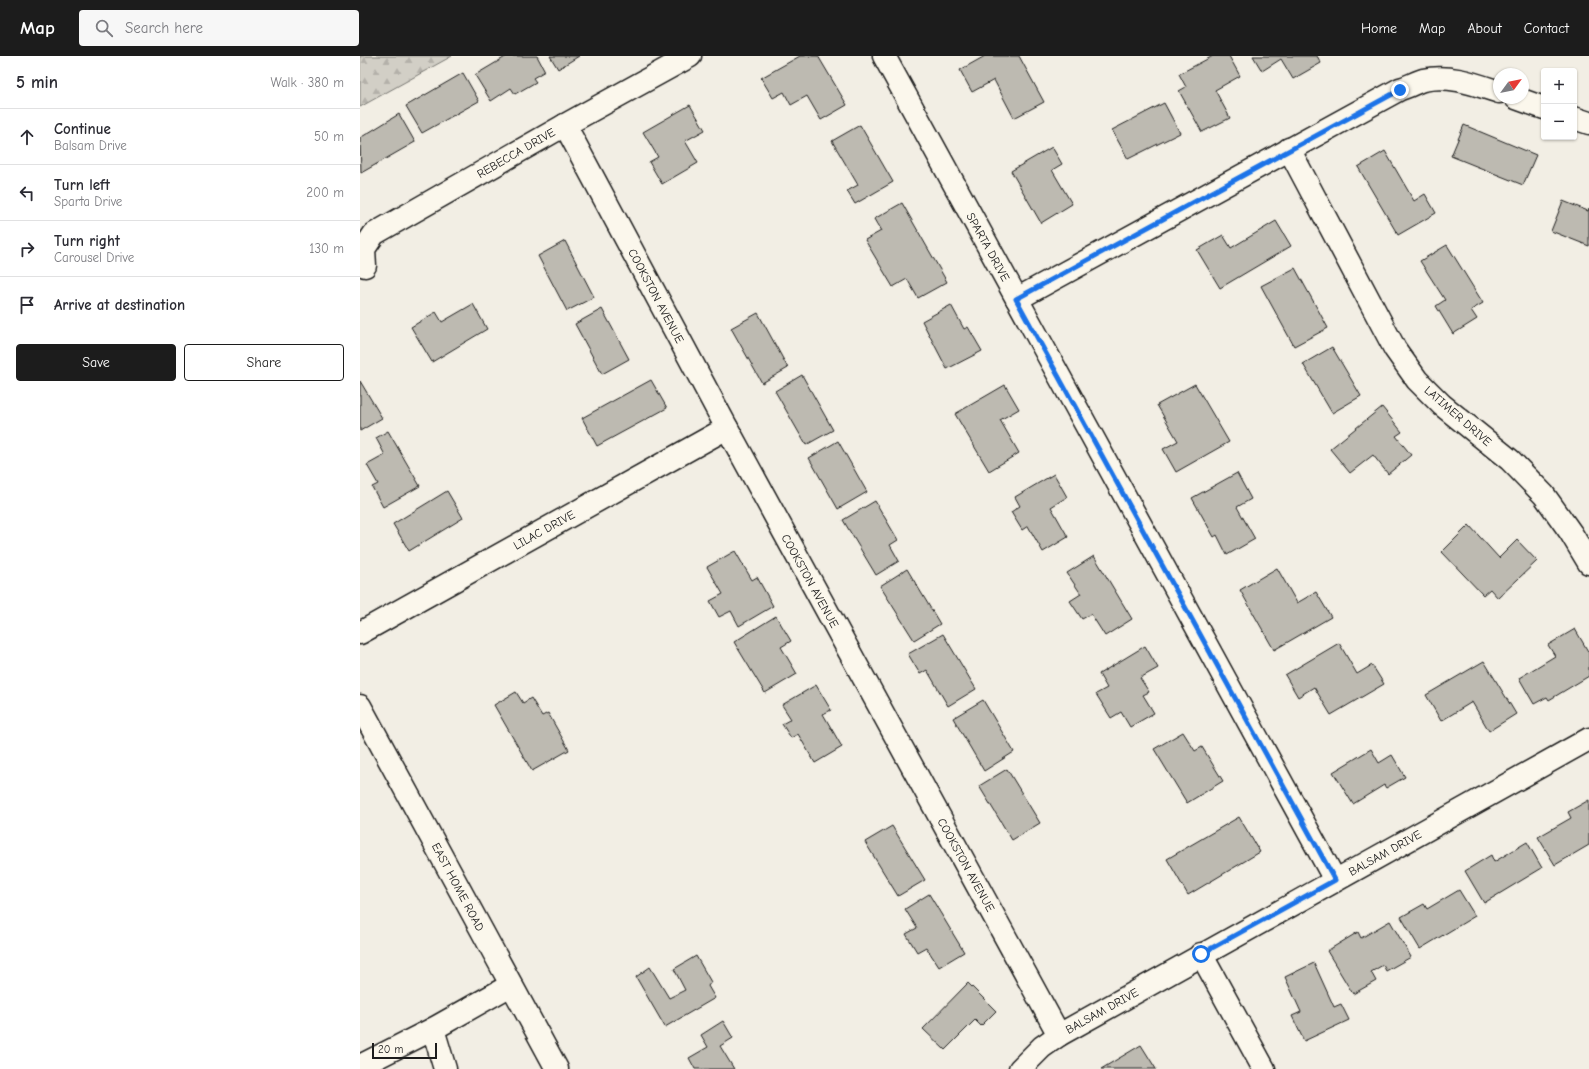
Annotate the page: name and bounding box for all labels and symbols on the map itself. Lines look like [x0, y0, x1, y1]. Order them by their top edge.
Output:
north arrow [1493, 68, 1529, 104]
route end [1391, 81, 1409, 99]
street label: REBECCA DRIVE [475, 125, 557, 181]
street label: SPARTA DRIVE [963, 210, 1013, 284]
street label: COOKSTON AVENUE [625, 246, 687, 346]
street label: LATIMER DRIVE [1421, 383, 1495, 449]
street label: LILAC DRIVE [511, 507, 577, 553]
street label: COOKSTON AVENUE [778, 532, 842, 630]
street label: COOKSTON AVENUE [934, 816, 998, 914]
street label: BALSAM DRIVE [1346, 827, 1424, 879]
street label: EAST HOME ROAD [429, 840, 487, 934]
route start [1192, 945, 1210, 963]
street label: BALSAM DRIVE [1063, 985, 1141, 1037]
scale bar [372, 1041, 437, 1060]

